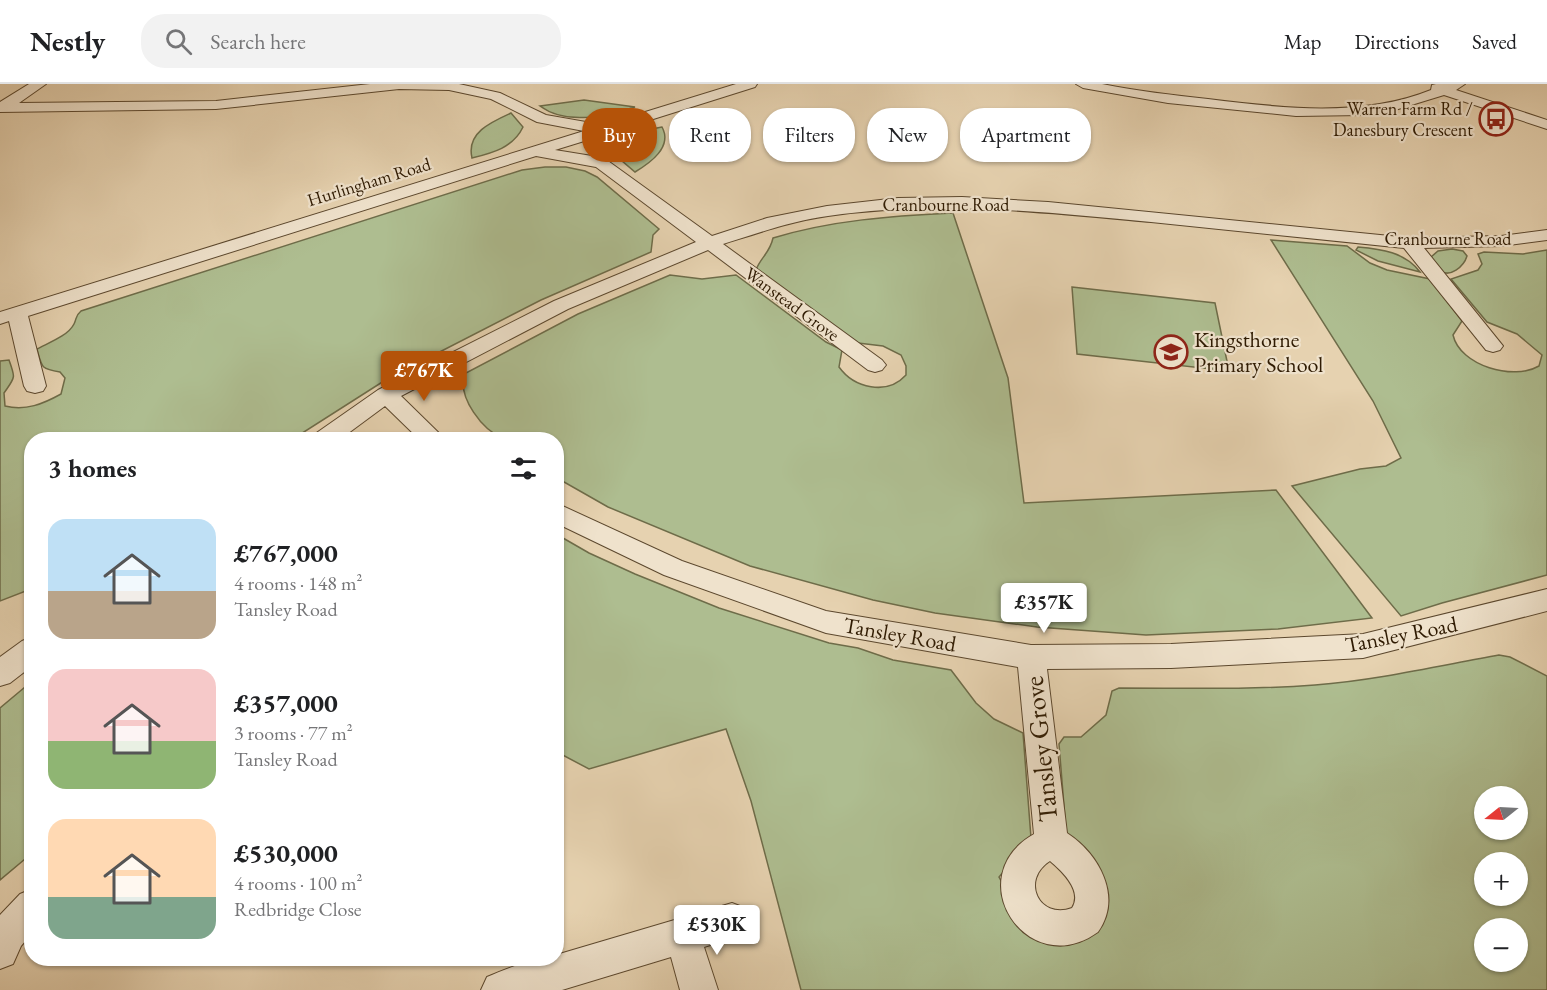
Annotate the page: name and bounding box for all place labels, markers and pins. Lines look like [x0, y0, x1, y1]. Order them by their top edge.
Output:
place label: Warren Farm Rd / Danesbury Crescent [1333, 97, 1473, 141]
bus stop icon: Warren Farm Rd / Danesbury Crescent [1478, 101, 1514, 137]
place label: Kingsthorne Primary School [1194, 325, 1323, 379]
school or university icon: Kingsthorne Primary School [1153, 334, 1189, 370]
pin: £767K [382, 351, 466, 402]
pin: £357K [1002, 583, 1086, 634]
pin: £530K [675, 905, 759, 956]

